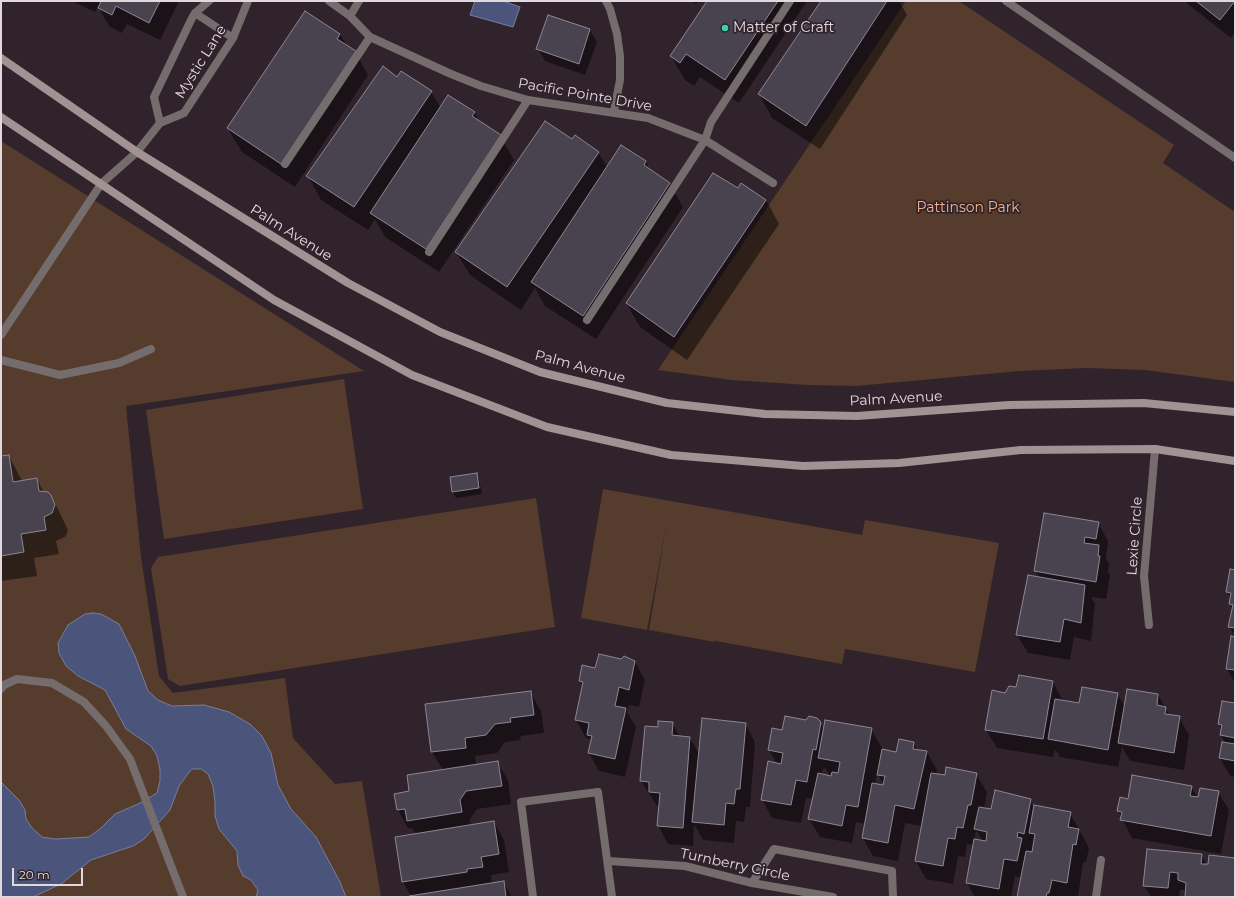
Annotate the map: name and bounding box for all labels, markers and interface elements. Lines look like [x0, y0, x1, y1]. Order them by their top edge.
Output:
place label: Matter of Craft [733, 20, 834, 36]
street label: Mystic Lane [172, 22, 230, 102]
marker: Matter of Craft [720, 23, 730, 33]
street label: Pacific Pointe Drive [517, 75, 653, 115]
park label: Pattinson Park [916, 200, 1020, 216]
street label: Palm Avenue [247, 201, 335, 265]
street label: Palm Avenue [533, 347, 627, 387]
street label: Palm Avenue [849, 388, 943, 410]
street label: Lexie Circle [1124, 496, 1146, 576]
street label: Turnberry Circle [679, 845, 791, 885]
scale bar [14, 860, 85, 886]
text: 20 m [19, 867, 50, 882]

